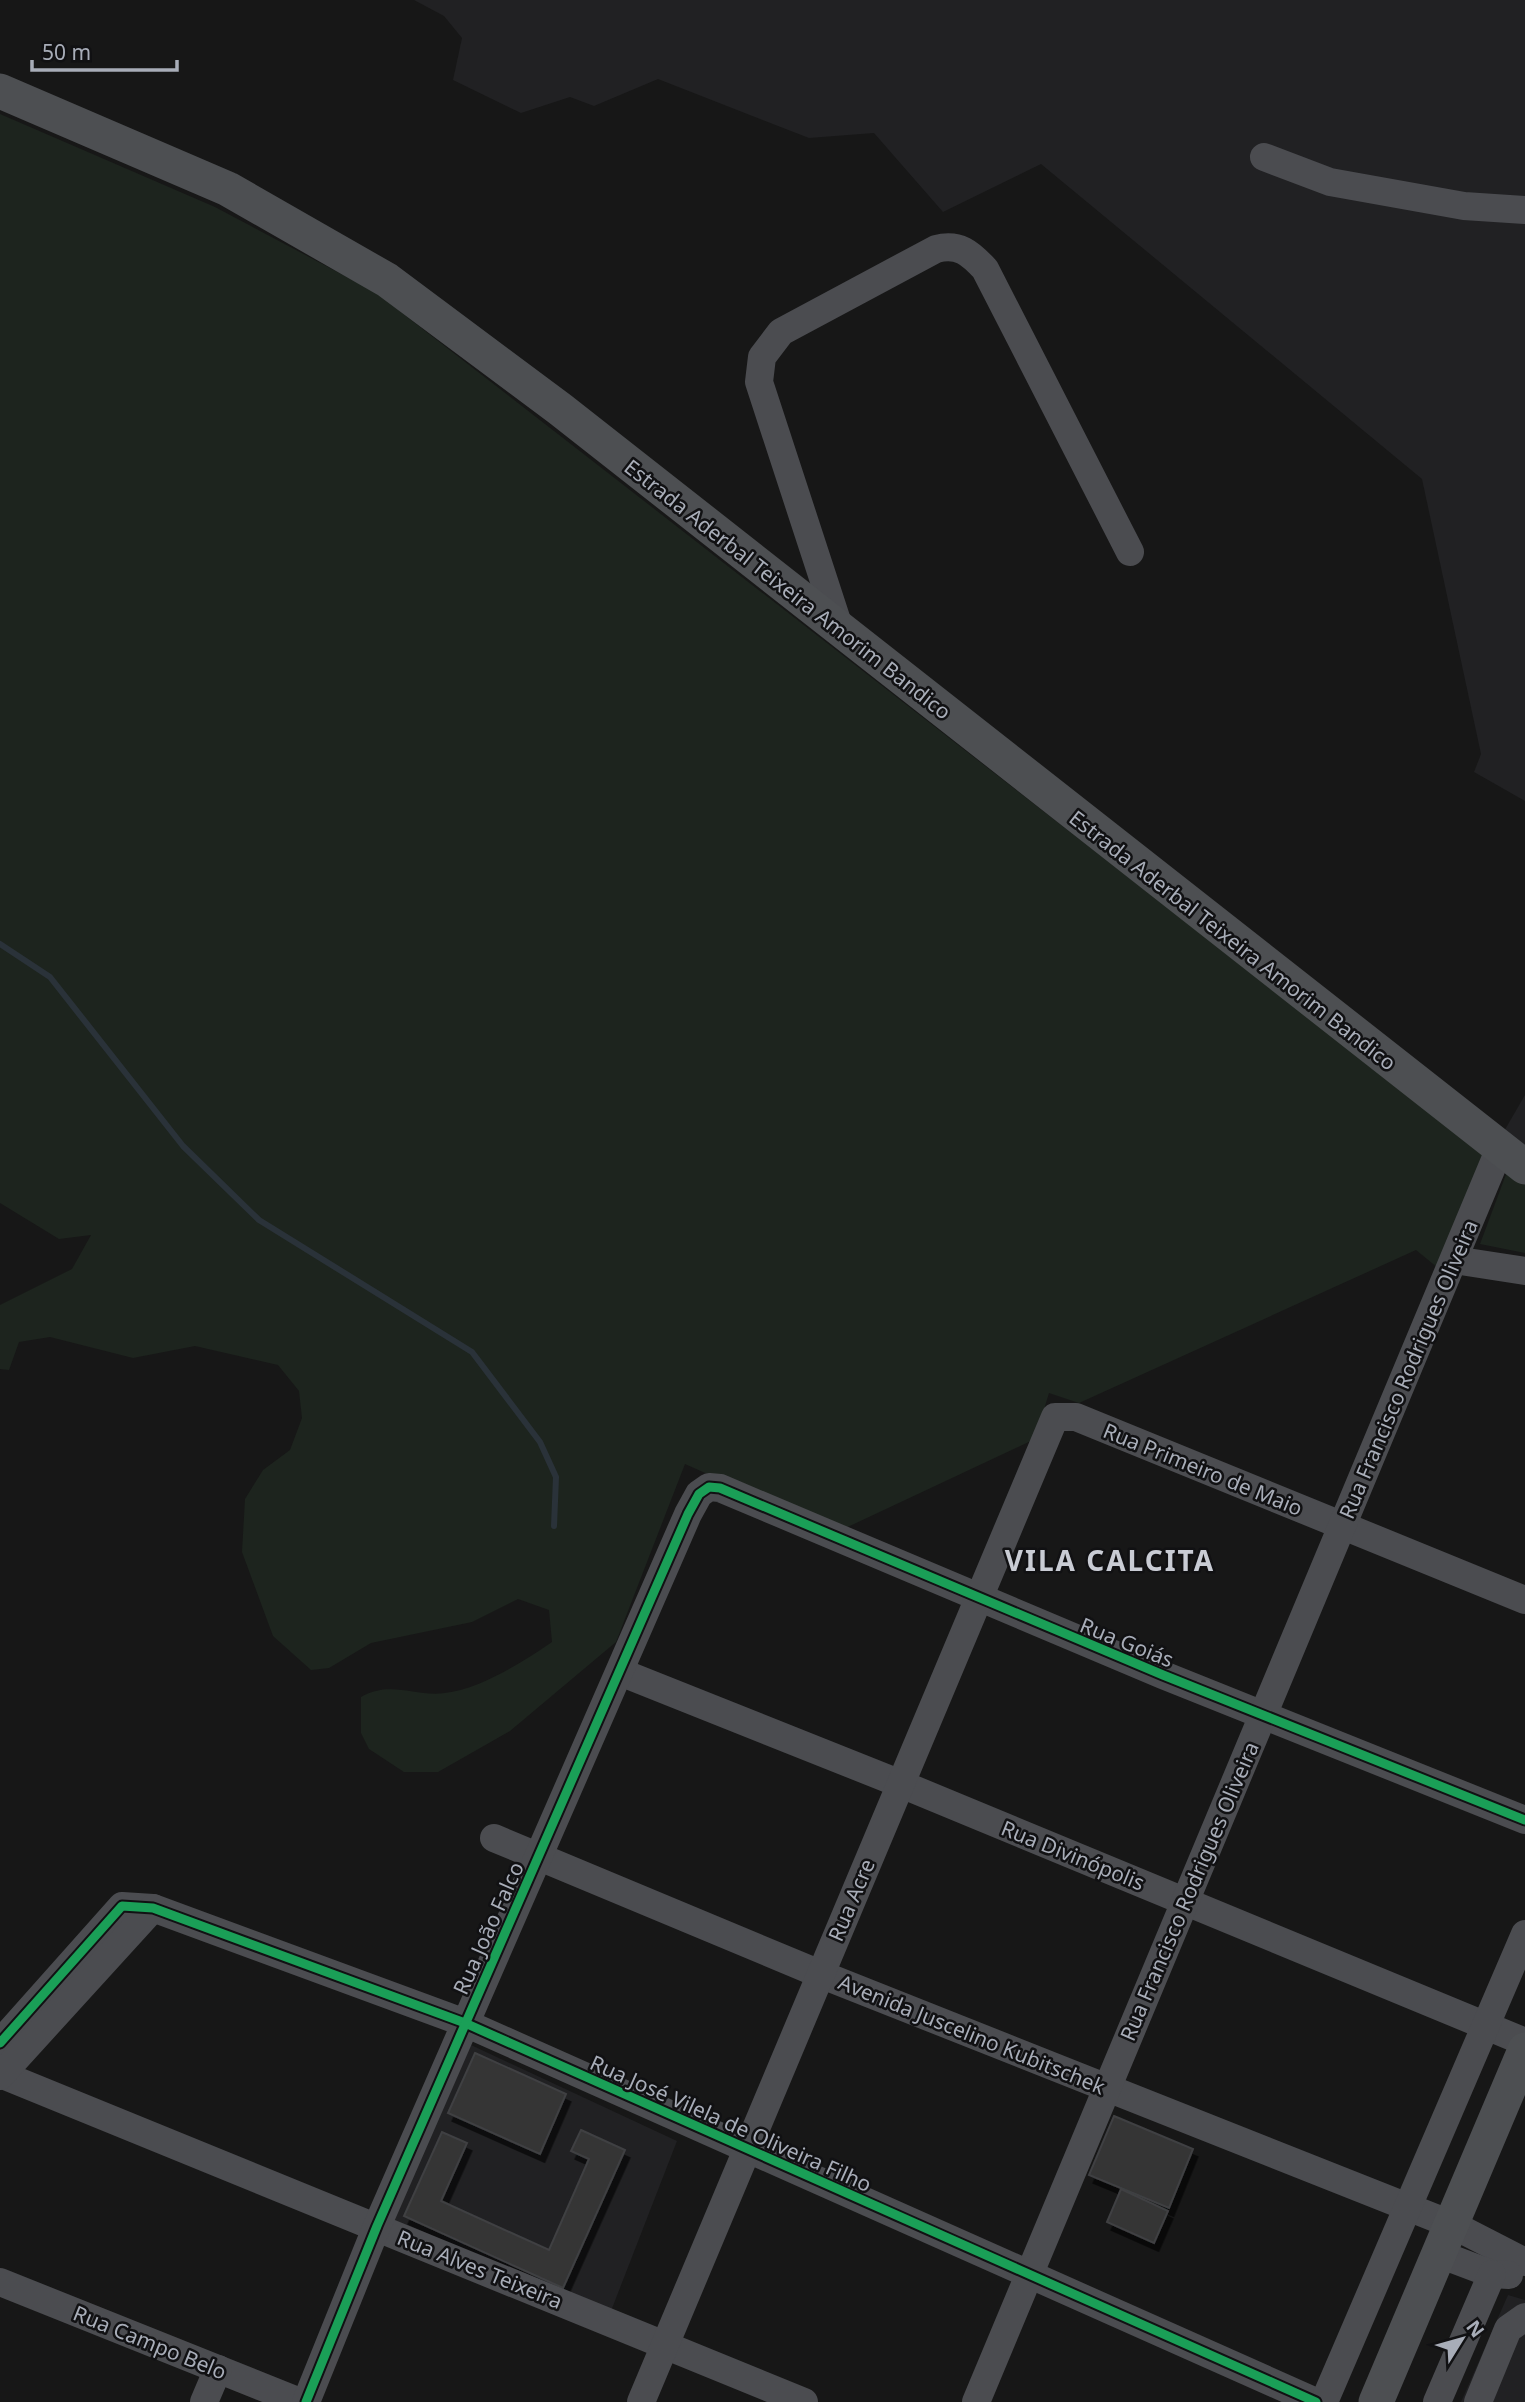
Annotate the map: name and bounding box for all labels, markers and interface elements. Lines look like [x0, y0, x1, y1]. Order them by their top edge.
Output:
scale bar [32, 28, 177, 72]
text: 50 m [42, 38, 91, 66]
street label: Estrada Aderbal Teixeira Amorim Bandico [619, 453, 957, 725]
street label: Estrada Aderbal Teixeira Amorim Bandico [1064, 804, 1402, 1076]
street label: Rua Francisco Rodrigues Oliveira [1332, 1215, 1484, 1523]
street label: Rua Primeiro de Maio [1099, 1416, 1307, 1522]
district label: VILA CALCITA [1005, 1541, 1215, 1579]
street label: Rua Goiás [1076, 1611, 1178, 1673]
street label: Rua Francisco Rodrigues Oliveira [1113, 1737, 1265, 2045]
street label: Rua Divinópolis [997, 1813, 1149, 1897]
street label: Rua Acre [821, 1855, 881, 1945]
street label: Rua João Falco [446, 1857, 530, 1999]
street label: Avenida Juscelino Kubitschek [835, 1968, 1110, 2101]
street label: Rua José Vilela de Oliveira Filho [586, 2048, 876, 2198]
street label: Rua Alves Teixeira [393, 2223, 567, 2315]
street label: Rua Campo Belo [69, 2299, 231, 2385]
north arrow [1427, 2304, 1497, 2374]
text: N [1461, 2315, 1491, 2343]

